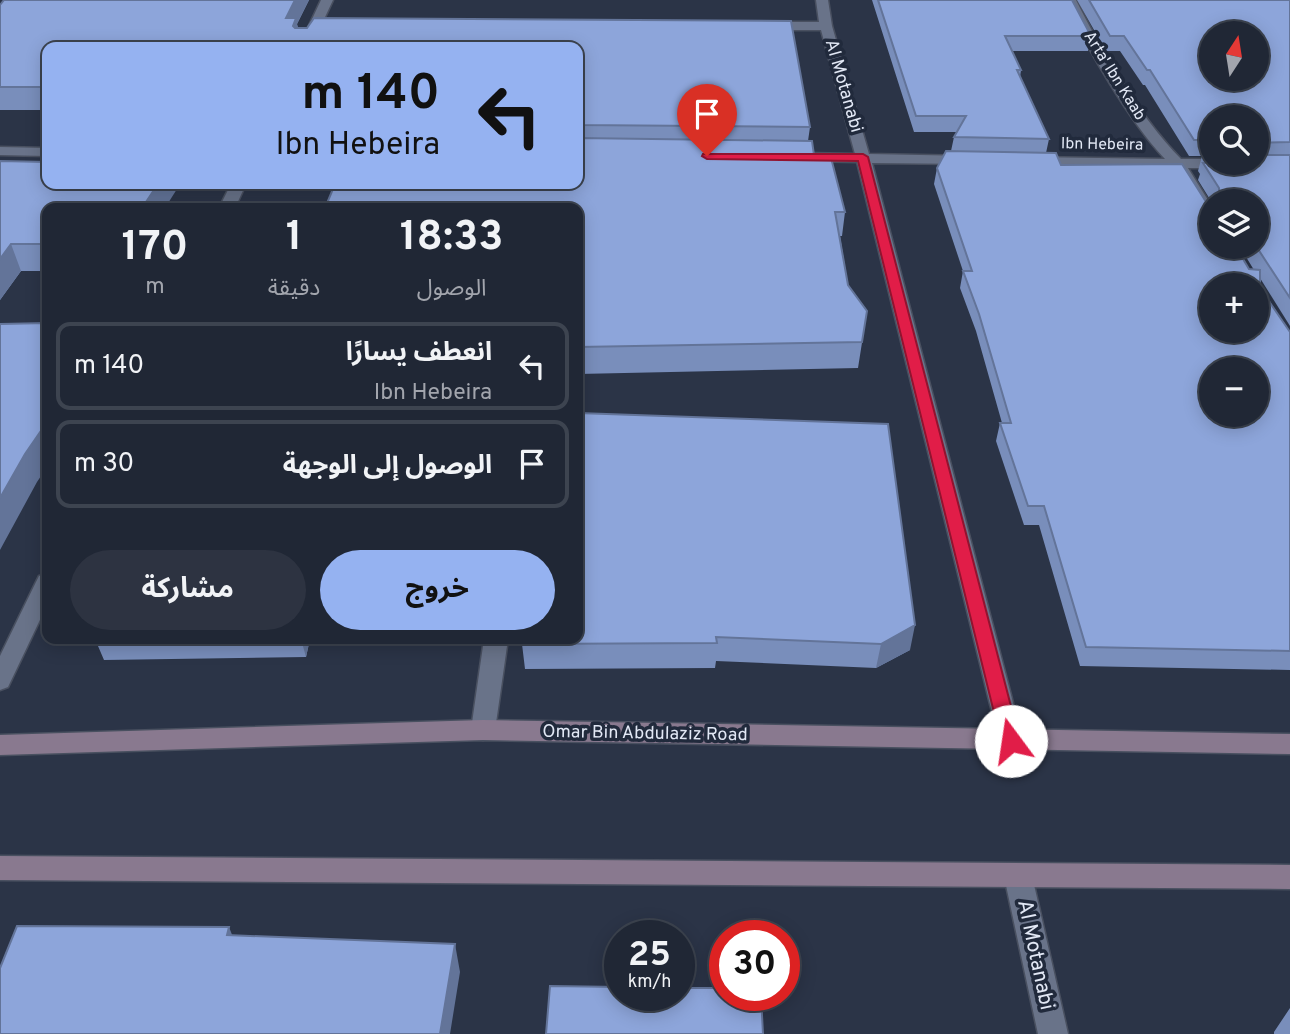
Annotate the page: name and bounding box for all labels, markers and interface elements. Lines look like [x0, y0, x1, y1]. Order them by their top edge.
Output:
north arrow [1199, 21, 1269, 91]
map controls [1199, 21, 1269, 427]
street label: Arta' Ibn Kaab [1079, 28, 1149, 124]
street label: Al Motanabi [819, 37, 867, 135]
text: 140 m [301, 65, 440, 127]
icon: left [464, 70, 555, 161]
pin [677, 84, 737, 156]
icon: arrive [688, 95, 726, 133]
button: search [1199, 105, 1269, 175]
text: Ibn Hebeira [275, 126, 440, 166]
street label: Ibn Hebeira [1061, 134, 1143, 156]
button: layers [1199, 189, 1269, 259]
text: 1 [286, 212, 302, 265]
text: 18:33 [400, 212, 504, 265]
text: 170 [121, 222, 188, 275]
text: m [145, 273, 165, 302]
button: + [1199, 273, 1269, 343]
text: دقيقة [268, 275, 320, 304]
text: الوصول [417, 275, 487, 304]
text: انعطف يسارًا [346, 337, 492, 370]
icon: left [513, 347, 551, 385]
text: 140 m [74, 350, 144, 383]
button: − [1199, 357, 1269, 427]
text: Ibn Hebeira [374, 379, 492, 408]
icon: arrive [513, 445, 551, 483]
text: 30 m [74, 448, 134, 481]
text: الوصول إلى الوجهة [283, 450, 492, 483]
button: مشاركة [70, 550, 306, 630]
button: خروج [320, 550, 555, 630]
position arrow [974, 704, 1048, 778]
street label: Omar Bin Abdulaziz Road [542, 721, 748, 747]
street label: Al Motanabi [1010, 897, 1060, 1013]
speed limit sign: 30 [709, 920, 800, 1011]
text: 25 [628, 934, 671, 978]
text: km/h [628, 971, 671, 994]

